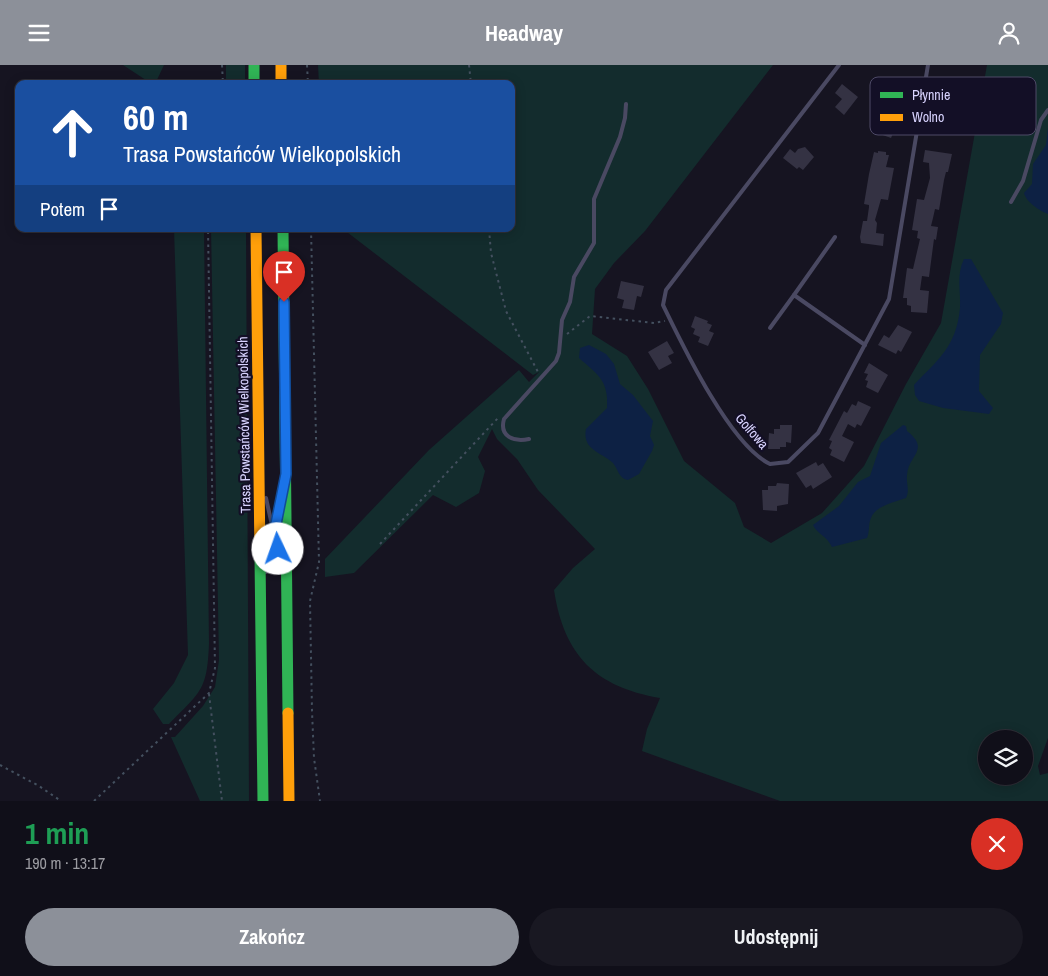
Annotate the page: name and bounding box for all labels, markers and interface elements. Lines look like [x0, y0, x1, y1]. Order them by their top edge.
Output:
text: Headway [485, 18, 563, 48]
icon: menu [25, 19, 53, 47]
icon: person [995, 19, 1023, 47]
legend [870, 77, 1036, 135]
text: Płynnie [912, 86, 950, 104]
text: 60 m [123, 94, 188, 141]
icon: ahead [40, 100, 105, 165]
text: Wolno [912, 108, 944, 126]
text: Trasa Powstańców Wielkopolskich [123, 139, 401, 169]
icon: arrive [95, 195, 123, 223]
text: Potem [40, 196, 85, 222]
pin [263, 251, 305, 302]
icon: arrive [270, 258, 298, 286]
street label: Trasa Powstańców Wielkopolskich [233, 336, 255, 514]
street label: Golfowa [731, 409, 773, 453]
position arrow [251, 522, 303, 574]
map controls [978, 730, 1033, 785]
button: layers [978, 730, 1033, 785]
text: 1 min [25, 813, 89, 853]
button: close [971, 818, 1023, 870]
text: 190 m · 13:17 [25, 852, 105, 874]
button: Zakończ [25, 908, 519, 966]
button: Udostępnij [529, 908, 1023, 966]

